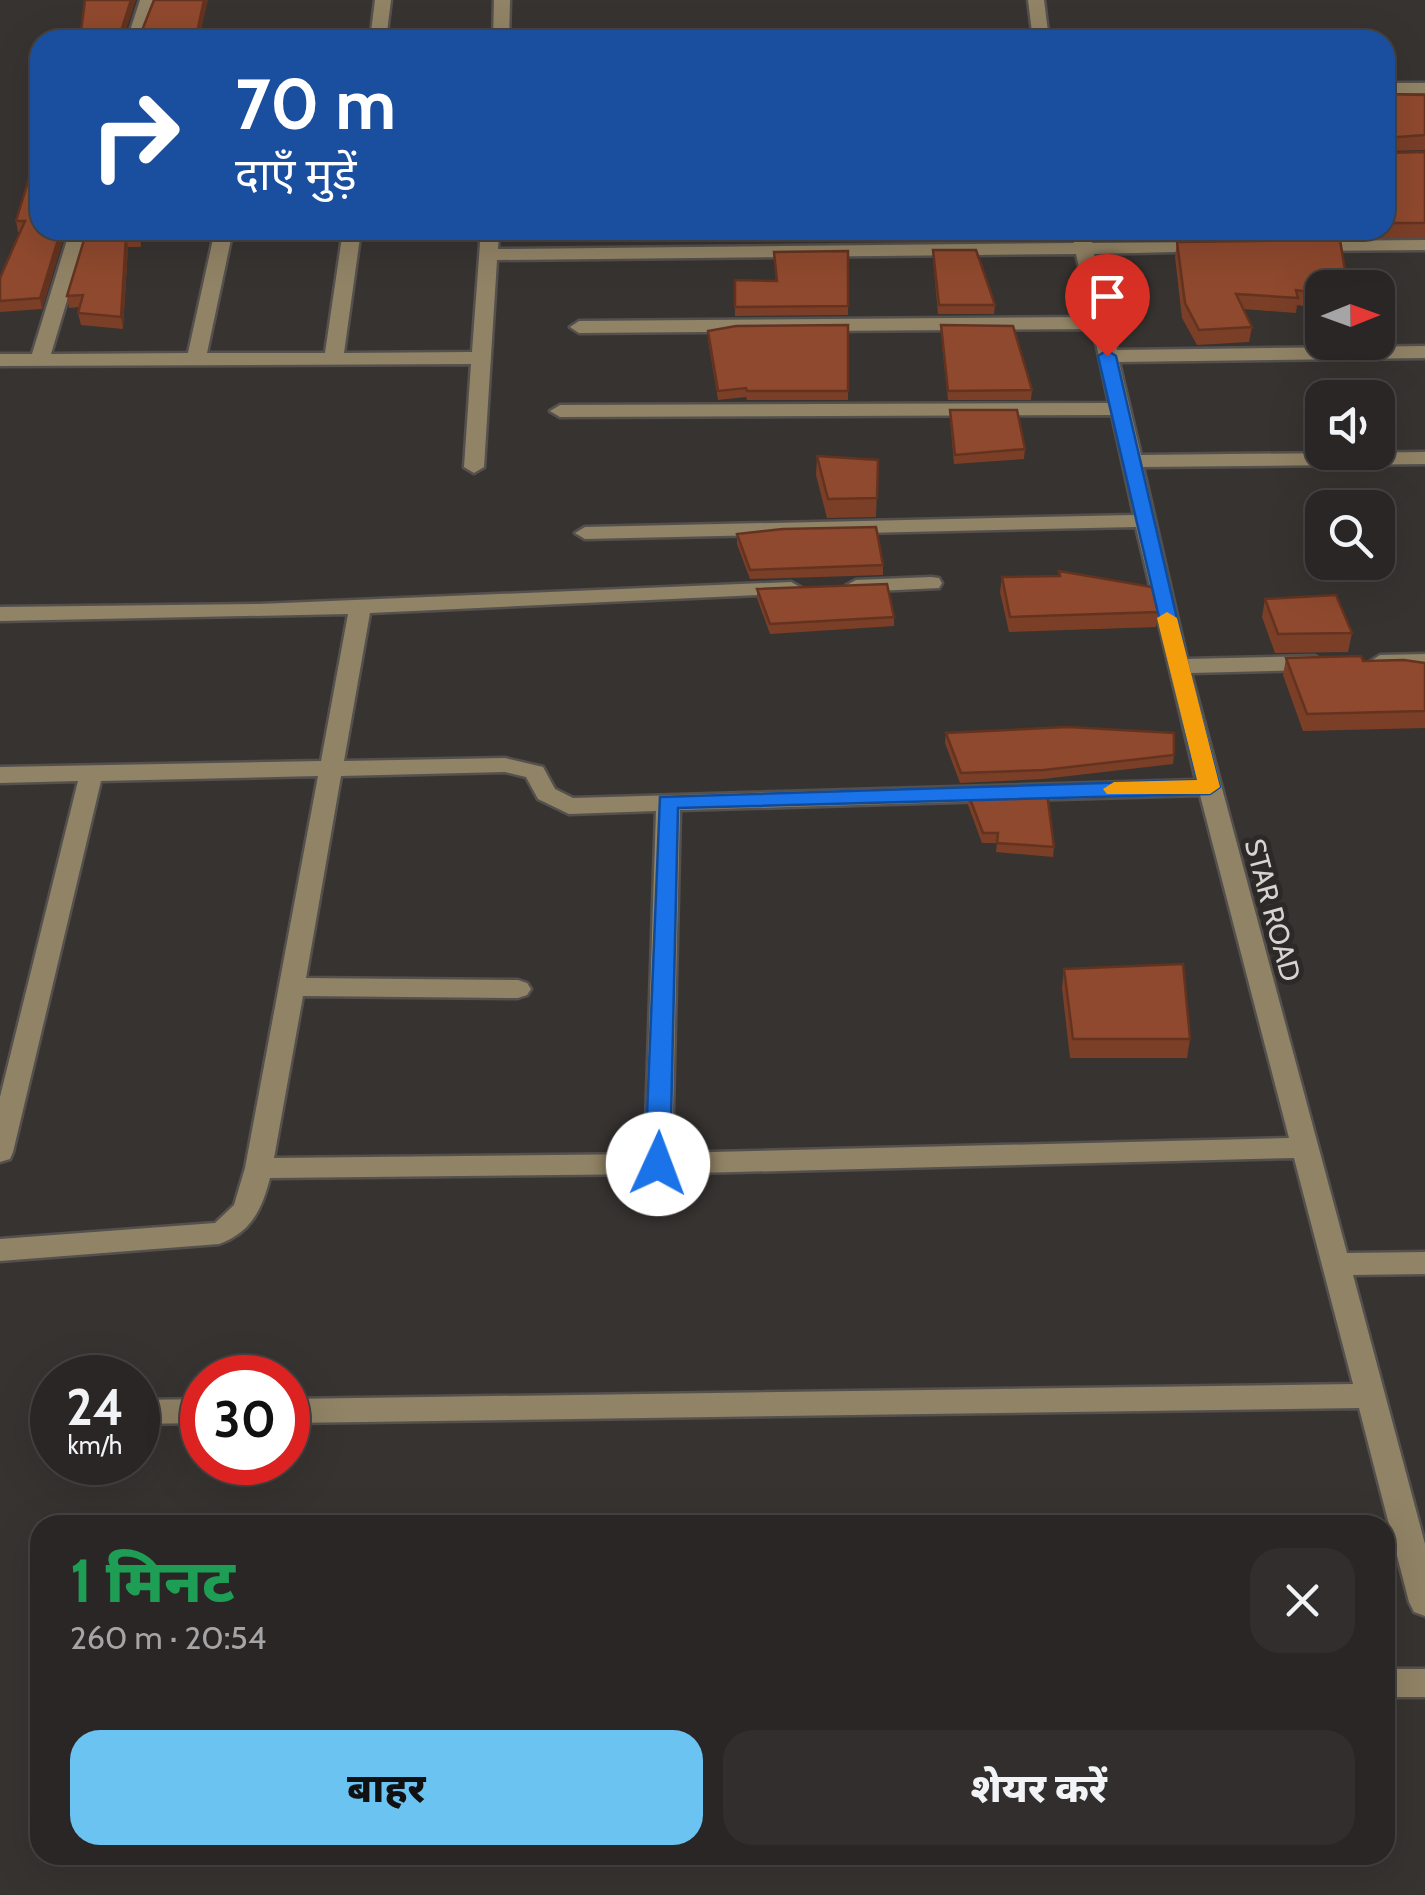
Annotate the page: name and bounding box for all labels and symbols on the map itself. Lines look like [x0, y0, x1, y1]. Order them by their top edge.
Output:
pin [1065, 254, 1150, 357]
north arrow [1305, 270, 1395, 360]
street label: STAR ROAD [1238, 835, 1308, 985]
position arrow [606, 1112, 710, 1216]
speed limit sign: 30 [180, 1355, 310, 1485]

